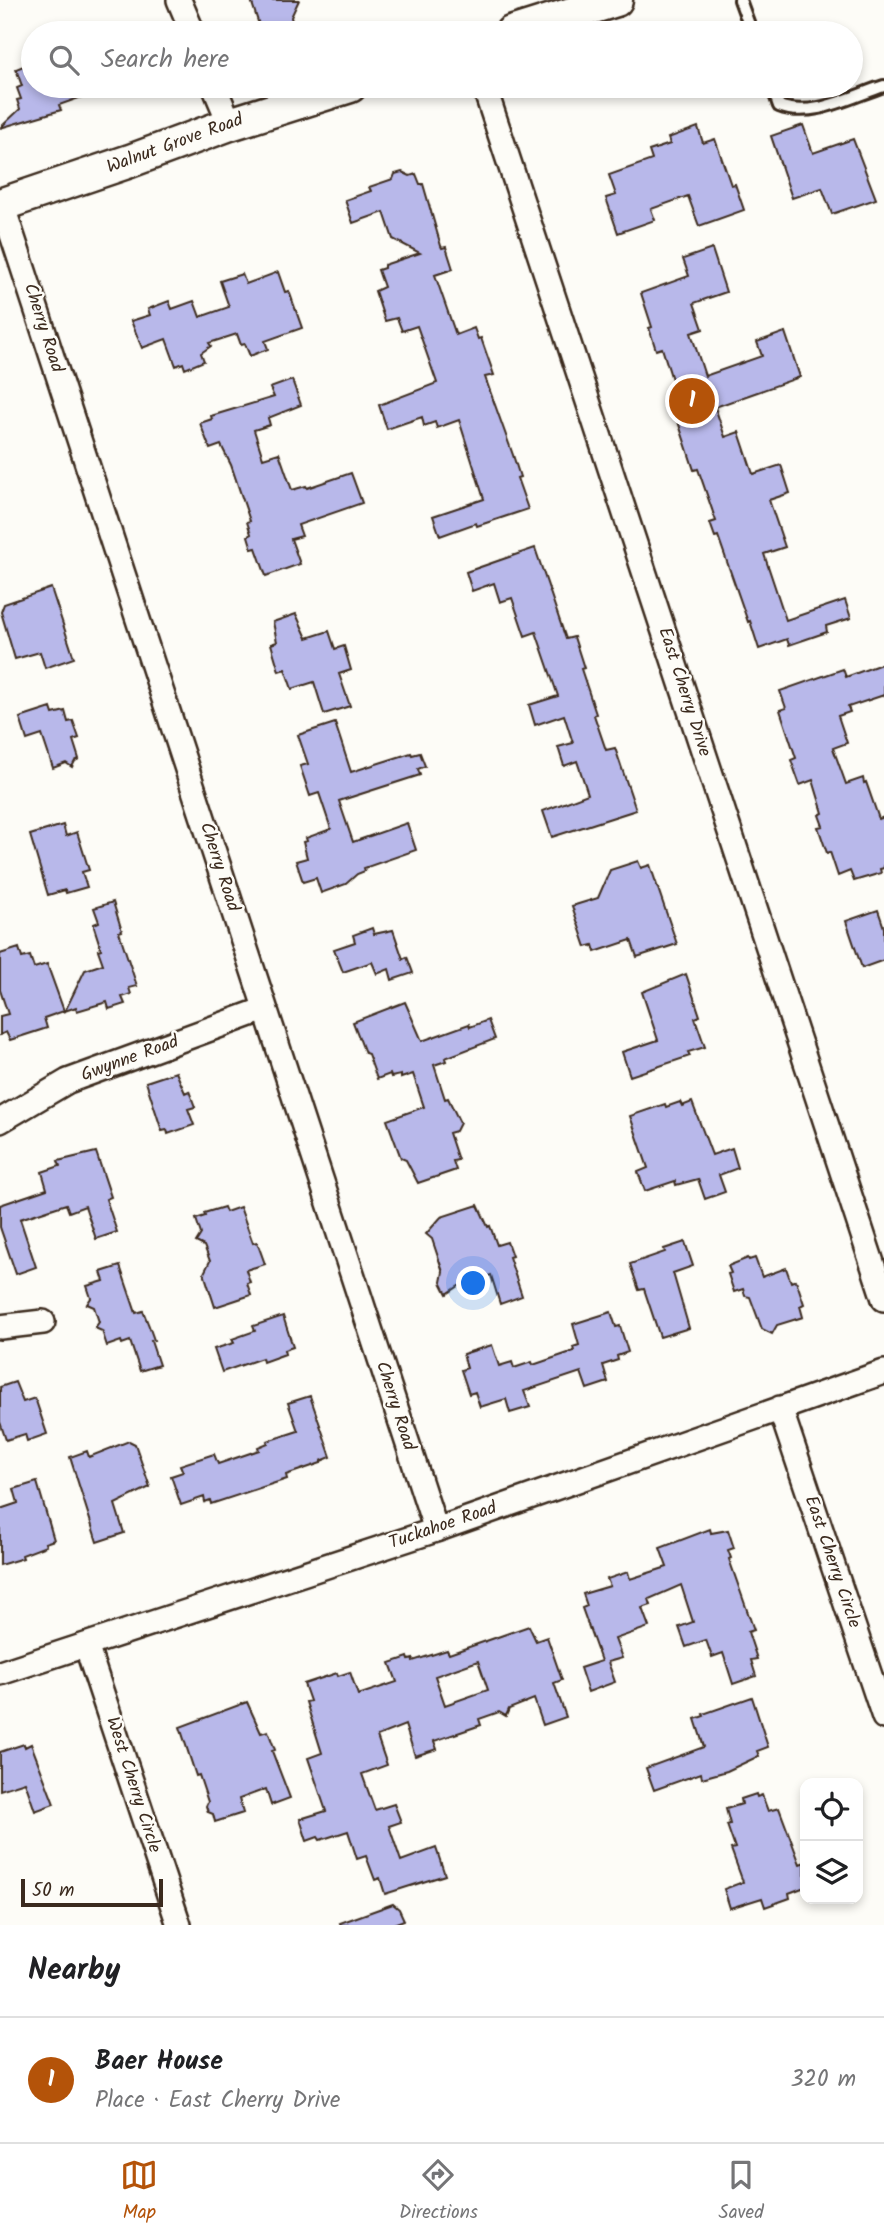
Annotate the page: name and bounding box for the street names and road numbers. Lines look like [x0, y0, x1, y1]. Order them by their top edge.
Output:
street label: Walnut Grove Road [103, 105, 248, 182]
street label: Cherry Road [15, 280, 71, 377]
street label: East Cherry Drive [649, 624, 719, 760]
street label: Cherry Road [191, 819, 247, 916]
street label: Gwynne Road [77, 1028, 184, 1090]
street label: Cherry Road [367, 1358, 423, 1455]
street label: East Cherry Circle [796, 1492, 868, 1632]
street label: Tuckahoe Road [385, 1494, 502, 1558]
street label: West Cherry Circle [97, 1713, 169, 1857]

